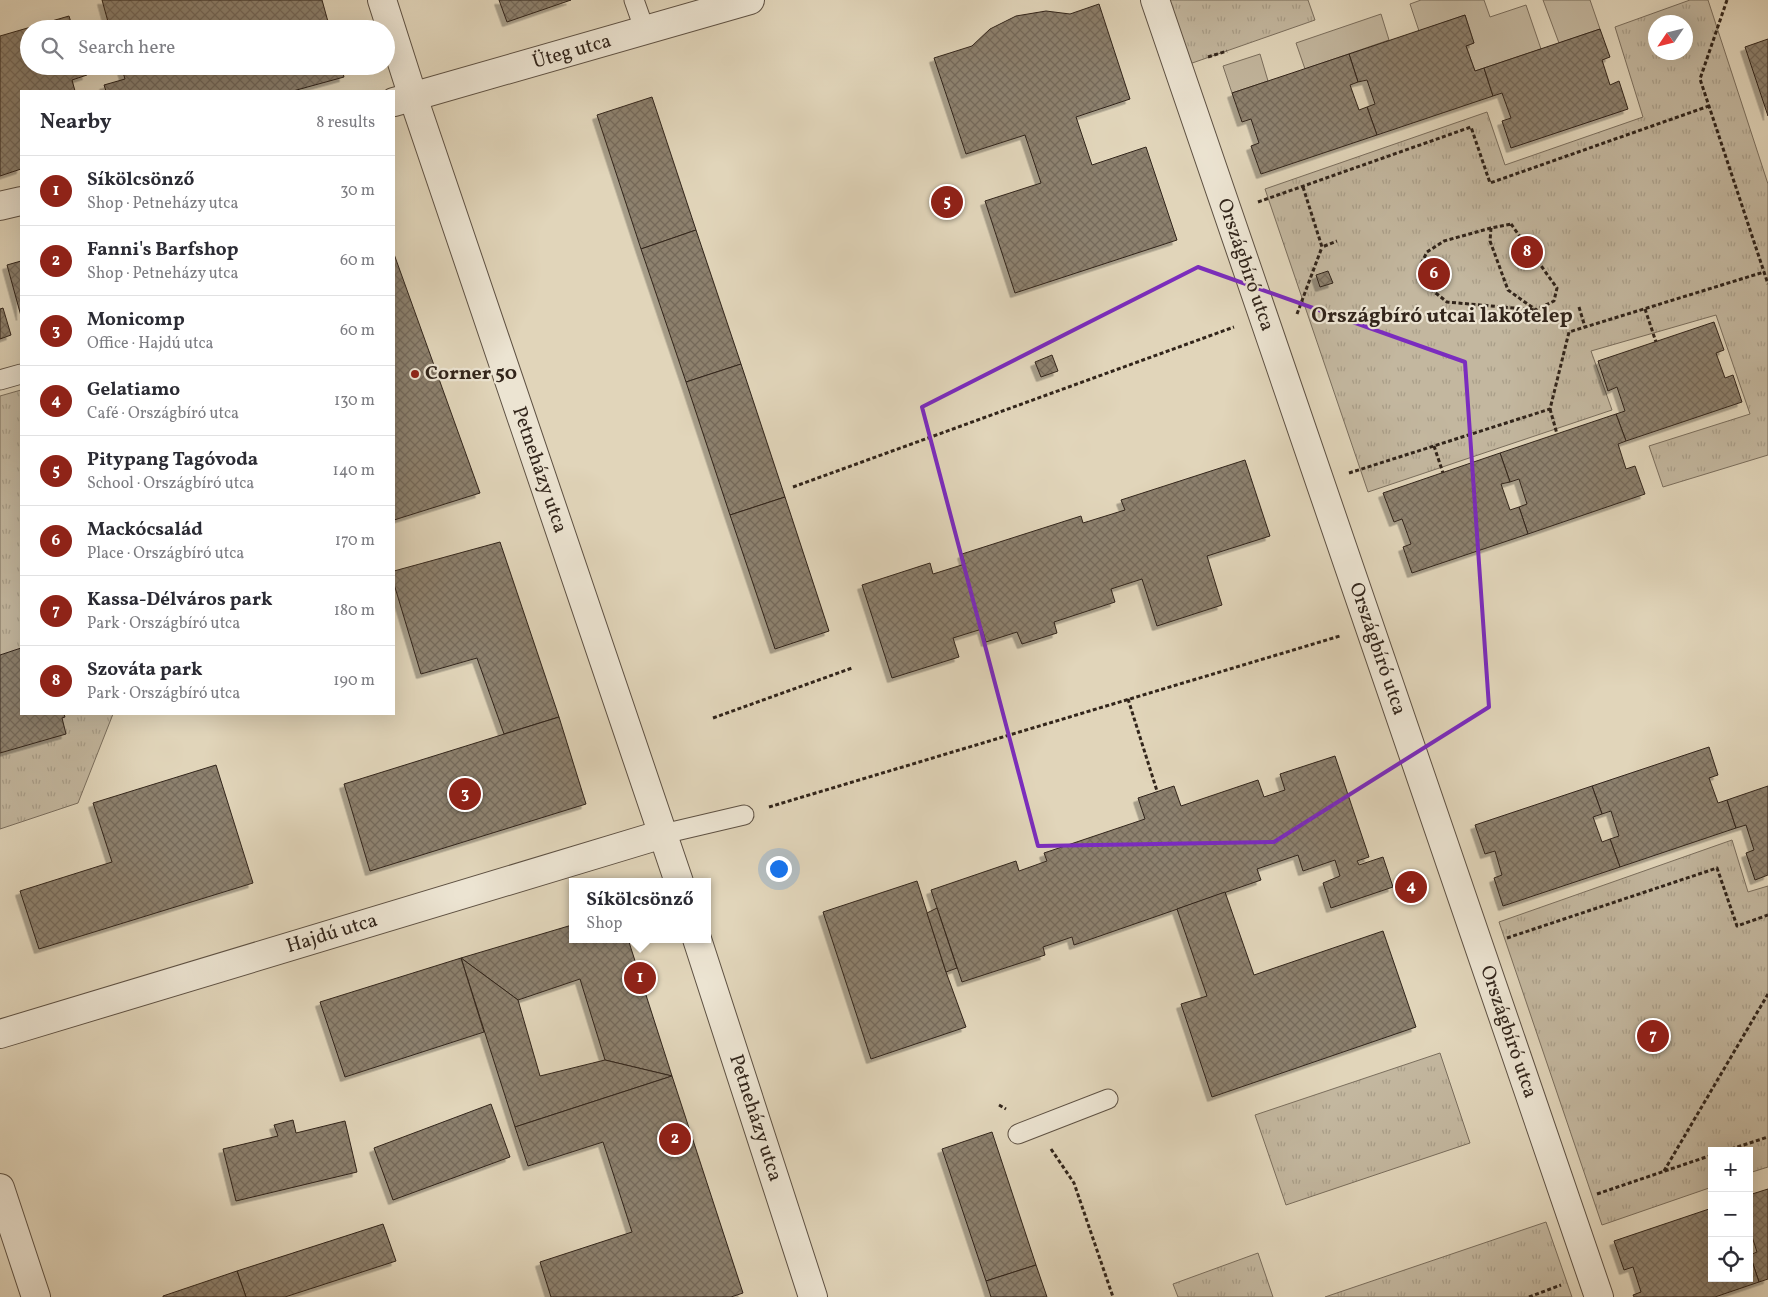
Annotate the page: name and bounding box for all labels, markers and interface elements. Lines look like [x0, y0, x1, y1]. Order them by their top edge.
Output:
north arrow [1648, 15, 1693, 60]
search box [20, 20, 395, 75]
street label: Üteg utca [529, 27, 615, 77]
icon: search [38, 34, 66, 62]
text: Search here [78, 35, 175, 61]
text: Nearby [40, 108, 111, 137]
text: 8 results [316, 112, 375, 134]
text: Síkölcsönző [87, 167, 194, 193]
text: 1 [53, 180, 59, 202]
text: 30 m [340, 180, 375, 202]
pin: 5 [931, 183, 963, 221]
text: Shop · Petneházy utca [87, 193, 238, 215]
street label: Országbíró utca [1209, 195, 1281, 335]
pin: 8 [1511, 233, 1543, 271]
text: Fanni's Barfshop [87, 237, 238, 263]
text: 2 [52, 250, 60, 272]
text: 60 m [340, 250, 375, 272]
pin: 6 [1418, 255, 1450, 293]
text: Shop · Petneházy utca [87, 263, 238, 285]
district label: Országbíró utcai lakótelep [1311, 302, 1573, 331]
text: Monicomp [87, 307, 185, 333]
text: 3 [52, 320, 60, 342]
text: 60 m [340, 320, 375, 342]
text: Office · Hajdú utca [87, 333, 214, 355]
place label: Corner 50 [425, 360, 517, 388]
marker: Corner 50 [409, 368, 421, 380]
text: Gelatiamo [87, 377, 180, 403]
text: 4 [51, 390, 61, 412]
text: 130 m [334, 390, 375, 412]
text: Café · Országbíró utca [87, 403, 239, 425]
street label: Petneházy utca [504, 403, 574, 537]
text: Pitypang Tagóvoda [87, 447, 258, 473]
text: 5 [52, 460, 60, 482]
text: 140 m [333, 460, 375, 482]
text: School · Országbíró utca [87, 473, 254, 495]
text: Mackócsalád [87, 517, 203, 543]
text: 6 [52, 530, 60, 552]
text: 170 m [335, 530, 375, 552]
text: Place · Országbíró utca [87, 543, 244, 565]
street label: Országbíró utca [1341, 579, 1413, 719]
text: Kassa-Délváros park [87, 587, 272, 613]
text: 7 [52, 600, 60, 622]
text: 180 m [334, 600, 375, 622]
text: Park · Országbíró utca [87, 613, 240, 635]
text: Szováta park [87, 657, 203, 683]
text: 8 [52, 670, 60, 692]
text: 190 m [333, 670, 375, 692]
text: Park · Országbíró utca [87, 683, 240, 705]
pin: 3 [449, 775, 481, 813]
your location [766, 856, 792, 882]
pin: 4 [1395, 868, 1427, 906]
popup [569, 878, 711, 943]
text: Síkölcsönző [586, 887, 694, 913]
street label: Hajdú utca [283, 907, 381, 961]
text: Shop [586, 913, 622, 935]
pin: 1 [624, 959, 656, 997]
street label: Országbíró utca [1472, 962, 1544, 1102]
pin: 7 [1637, 1017, 1669, 1055]
street label: Petneházy utca [721, 1051, 789, 1185]
pin: 2 [659, 1120, 691, 1158]
map controls [1708, 1147, 1753, 1282]
button: + [1708, 1147, 1753, 1192]
button: − [1708, 1192, 1753, 1237]
button: locate [1708, 1237, 1753, 1282]

